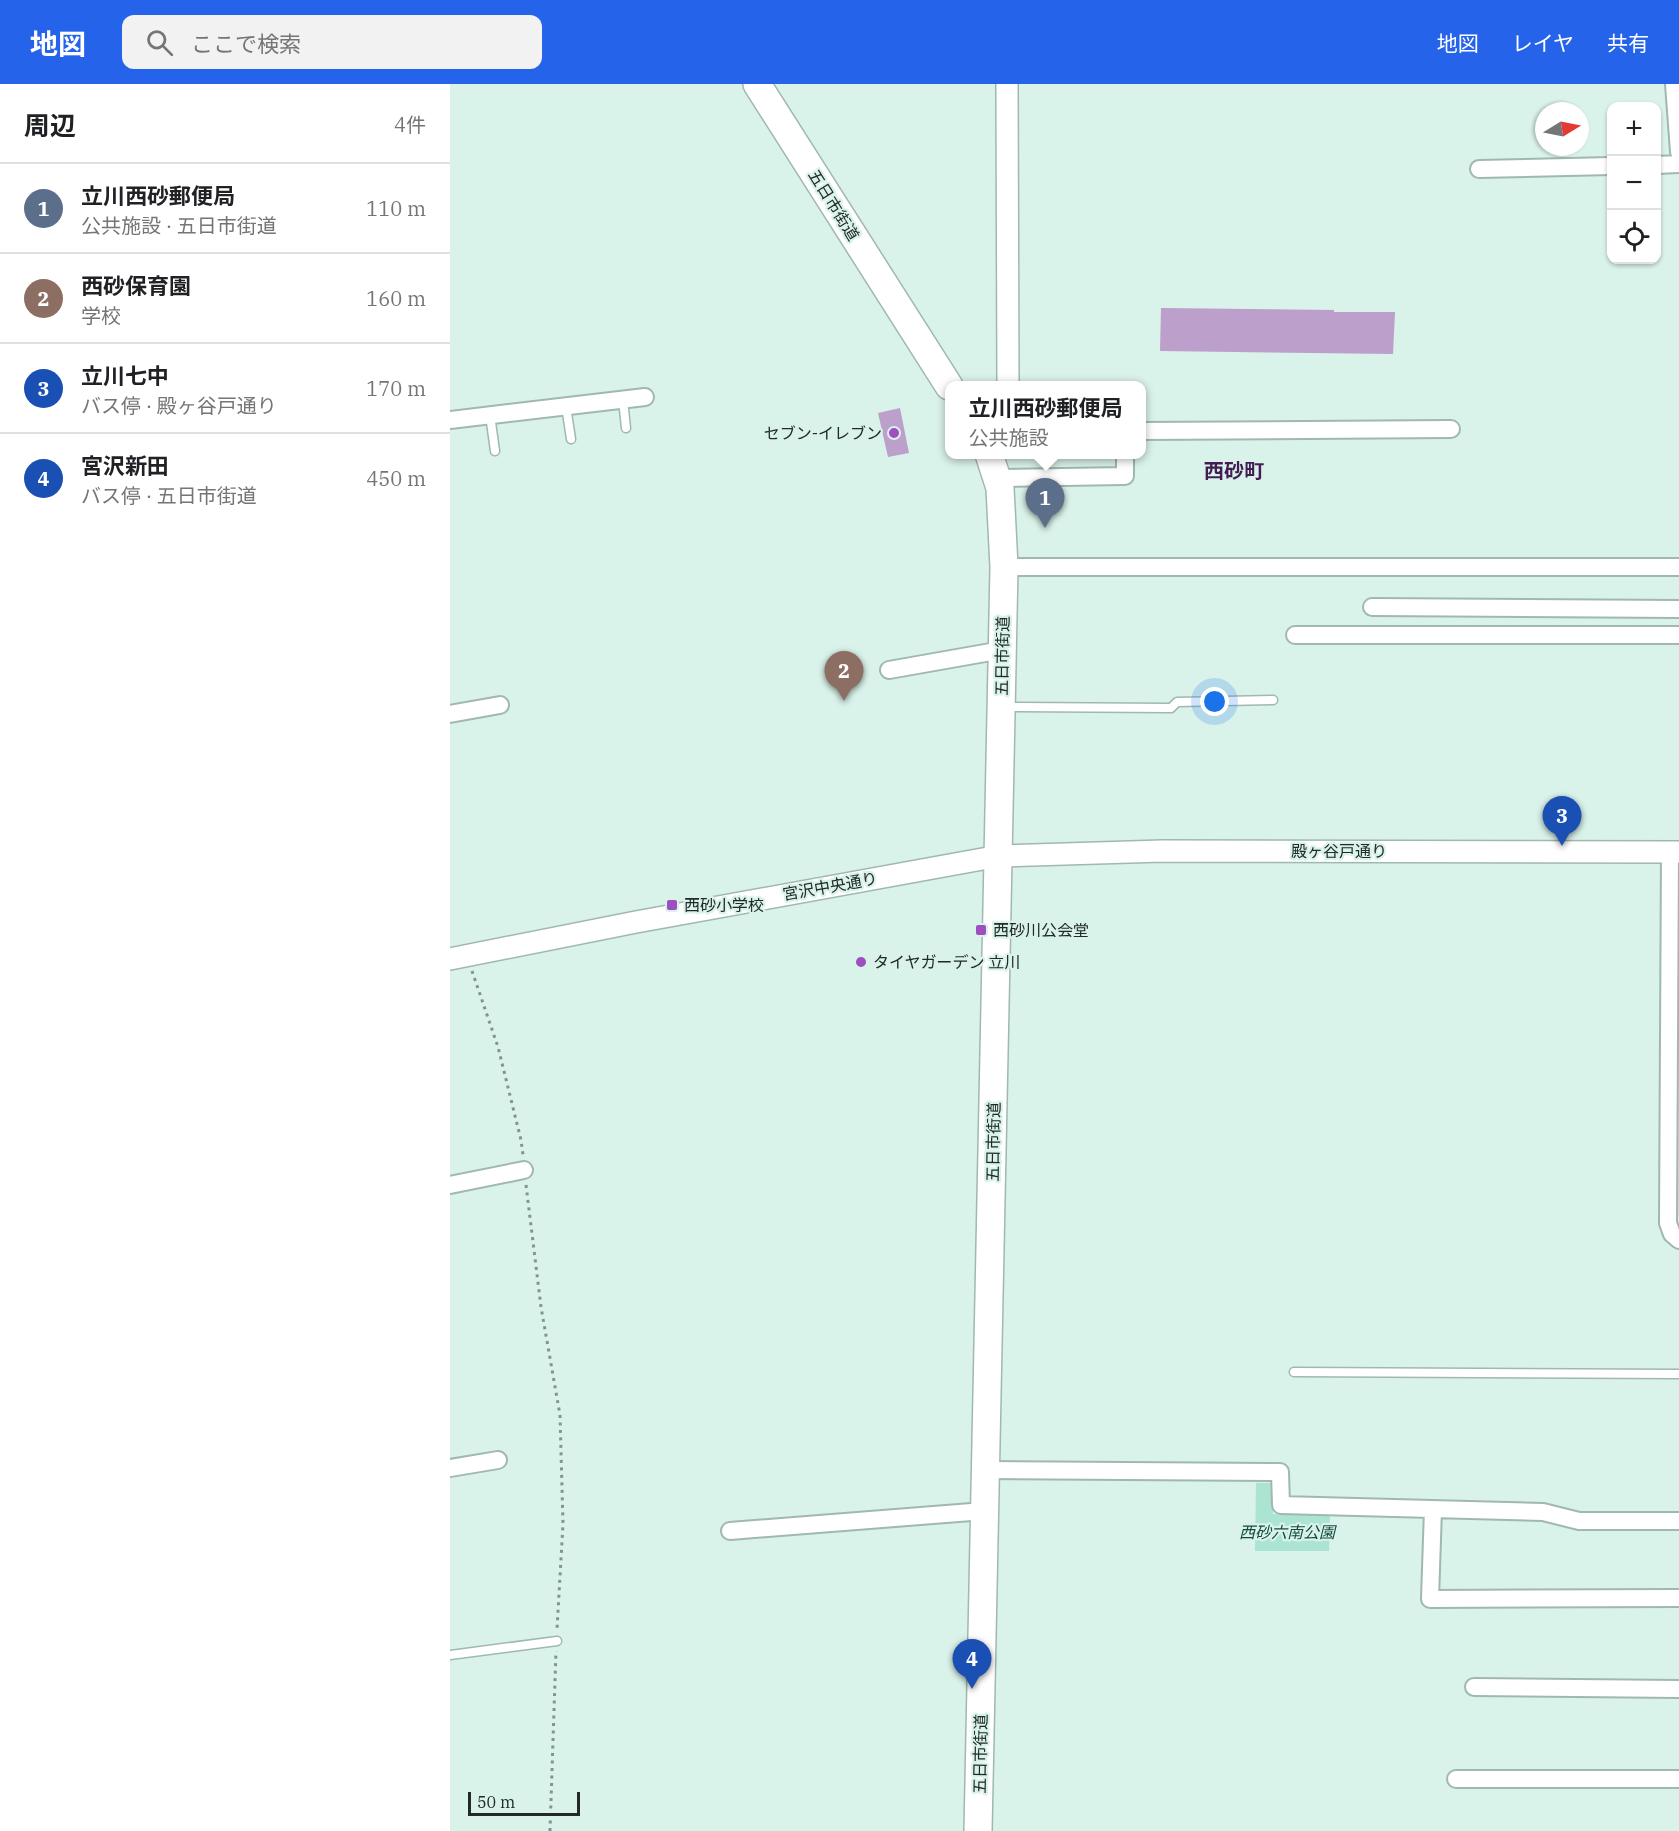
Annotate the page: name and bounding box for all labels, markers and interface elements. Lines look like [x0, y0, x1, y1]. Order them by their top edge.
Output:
search box [122, 15, 542, 69]
text: 地図 [30, 25, 86, 62]
icon: search [143, 26, 176, 59]
text: ここで検索 [191, 29, 301, 58]
text: 地図 [1437, 29, 1479, 57]
text: レイヤ [1512, 29, 1574, 57]
text: 共有 [1607, 29, 1649, 57]
north arrow [1535, 102, 1589, 156]
map controls [1607, 102, 1661, 264]
button: + [1607, 102, 1661, 156]
text: 周辺 [24, 108, 76, 142]
text: 4件 [394, 111, 426, 138]
button: − [1607, 156, 1661, 210]
street label: 五日市街道 [804, 166, 864, 244]
text: 立川西砂郵便局 [81, 181, 235, 210]
text: 1 [38, 195, 50, 222]
text: 110 m [366, 195, 426, 222]
button: locate [1607, 210, 1661, 264]
text: 公共施設 · 五日市街道 [81, 212, 277, 239]
text: 西砂保育園 [81, 271, 191, 300]
text: 2 [38, 285, 50, 312]
text: 160 m [366, 285, 426, 312]
text: 学校 [81, 302, 121, 329]
text: 立川七中 [81, 361, 169, 390]
text: 3 [38, 375, 50, 402]
text: 170 m [366, 375, 426, 402]
popup [945, 381, 1146, 459]
text: バス停 · 殿ヶ谷戸通り [81, 392, 277, 419]
text: 立川西砂郵便局 [968, 393, 1123, 422]
place label: セブン-イレブン [764, 423, 882, 443]
text: 公共施設 [968, 424, 1048, 451]
marker: セブン-イレブン [887, 426, 901, 440]
text: 宮沢新田 [81, 451, 169, 480]
district label: 西砂町 [1204, 457, 1264, 484]
text: 4 [38, 465, 50, 492]
text: 450 m [366, 465, 426, 492]
pin: 1 [1026, 478, 1064, 528]
text: バス停 · 五日市街道 [81, 482, 257, 509]
street label: 五日市街道 [991, 616, 1013, 696]
pin: 2 [824, 652, 864, 701]
your location [1200, 687, 1229, 716]
pin: 3 [1542, 796, 1582, 846]
street label: 殿ヶ谷戸通り [1291, 841, 1387, 861]
street label: 宮沢中央通り [781, 868, 879, 904]
place label: 西砂小学校 [684, 895, 764, 915]
marker: 西砂小学校 [665, 898, 679, 912]
place label: 西砂川公会堂 [993, 920, 1089, 940]
marker: 西砂川公会堂 [974, 923, 988, 937]
place label: タイヤガーデン 立川 [873, 952, 1020, 972]
marker: タイヤガーデン 立川 [854, 955, 868, 969]
street label: 五日市街道 [982, 1102, 1004, 1182]
park label: 西砂六南公園 [1239, 1522, 1337, 1542]
pin: 4 [952, 1640, 992, 1689]
street label: 五日市街道 [969, 1714, 991, 1794]
scale bar [468, 1789, 580, 1816]
text: 50 m [477, 1792, 515, 1812]

